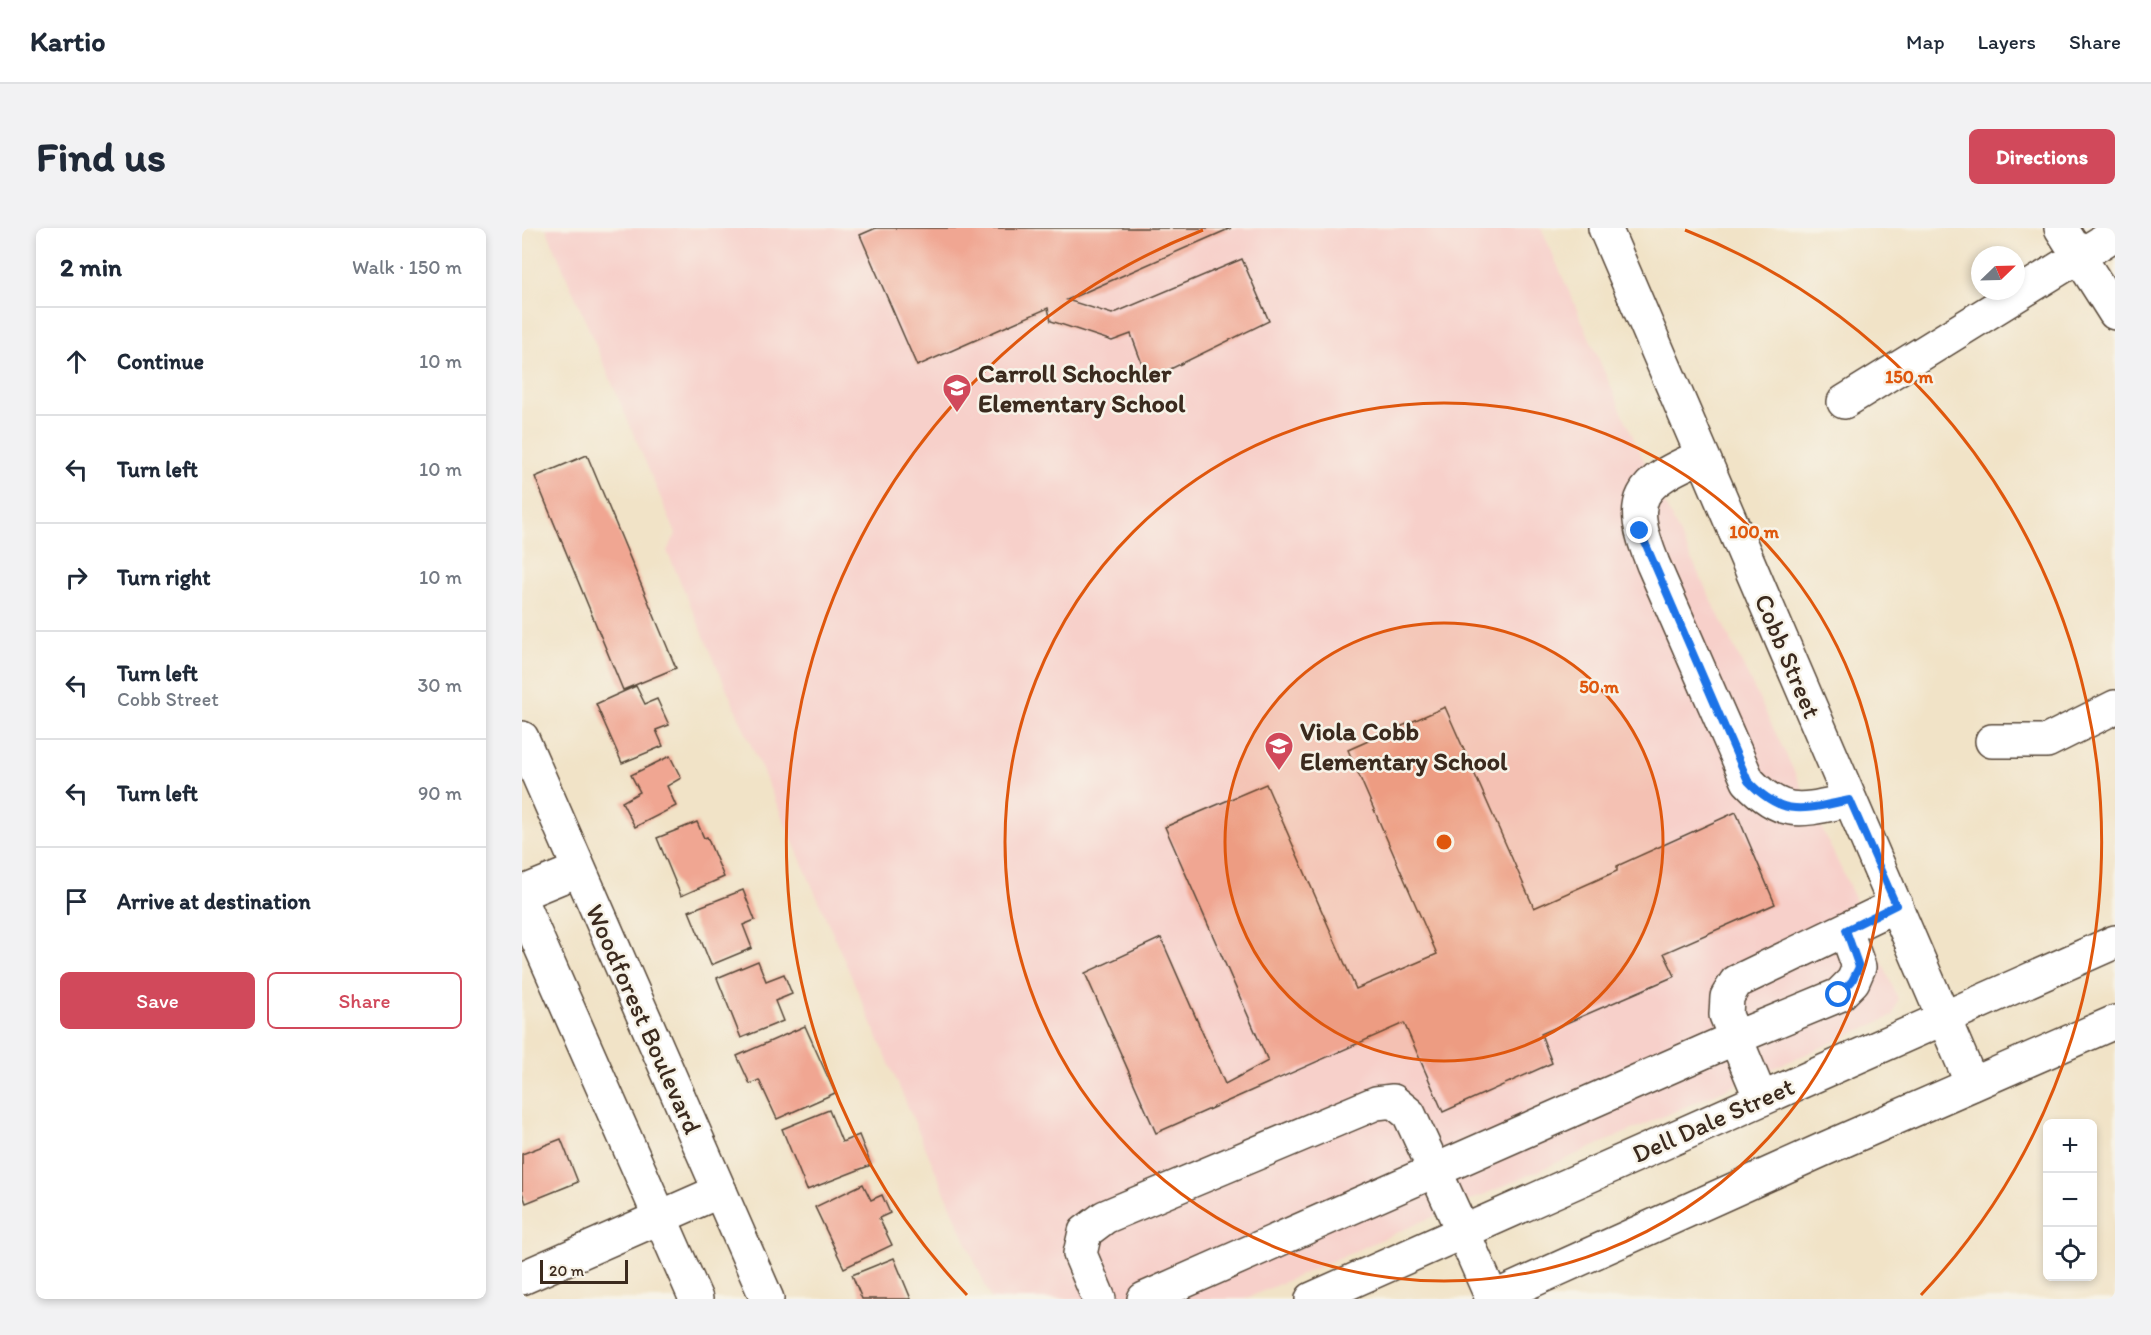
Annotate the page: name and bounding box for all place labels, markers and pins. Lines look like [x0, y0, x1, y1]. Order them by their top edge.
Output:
place label: Carroll Schochler Elementary School [978, 357, 1186, 419]
school or university icon: Carroll Schochler Elementary School [941, 372, 973, 414]
place label: Viola Cobb Elementary School [1300, 715, 1508, 777]
school or university icon: Viola Cobb Elementary School [1263, 730, 1295, 772]
centre of rings [1434, 832, 1454, 852]

